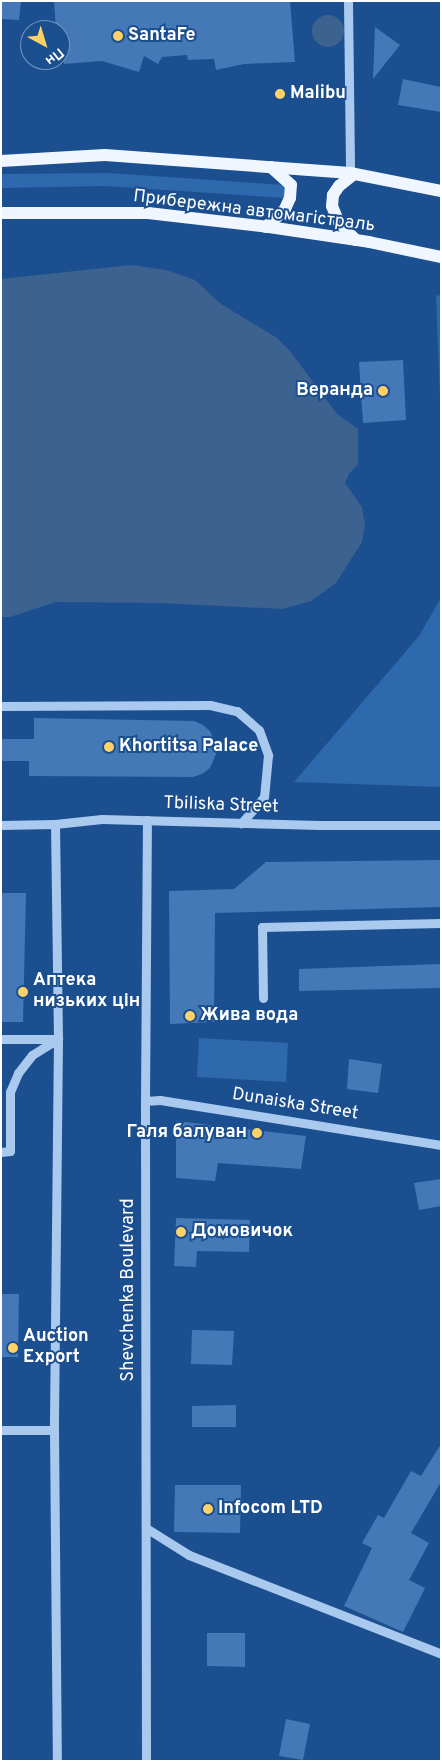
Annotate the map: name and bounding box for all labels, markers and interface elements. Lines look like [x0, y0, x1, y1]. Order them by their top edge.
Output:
north arrow [20, 20, 70, 70]
place label: SantaFe [128, 25, 196, 47]
marker: SantaFe [112, 30, 124, 42]
text: Пн [41, 44, 67, 69]
place label: Malibu [290, 83, 346, 105]
marker: Malibu [274, 88, 286, 100]
street label: Прибережна автомагістраль [132, 186, 376, 238]
place label: Веранда [296, 380, 373, 402]
marker: Веранда [377, 385, 389, 397]
place label: Khortitsa Palace [119, 736, 258, 758]
marker: Khortitsa Palace [103, 741, 115, 753]
street label: Tbiliska Street [163, 793, 279, 819]
place label: Аптека низьких цін [33, 971, 140, 1014]
marker: Аптека низьких цін [17, 986, 29, 998]
place label: Жива вода [200, 1005, 298, 1027]
marker: Жива вода [184, 1010, 196, 1022]
street label: Dunaiska Street [230, 1084, 360, 1126]
place label: Галя балуван [126, 1122, 247, 1144]
marker: Галя балуван [251, 1127, 263, 1139]
street label: Shevchenka Boulevard [118, 1198, 140, 1382]
place label: Домовичок [191, 1221, 293, 1243]
marker: Домовичок [175, 1226, 187, 1238]
place label: Auction Export [23, 1327, 89, 1370]
marker: Auction Export [7, 1342, 19, 1354]
place label: Infocom LTD [218, 1498, 323, 1520]
marker: Infocom LTD [202, 1503, 214, 1515]

